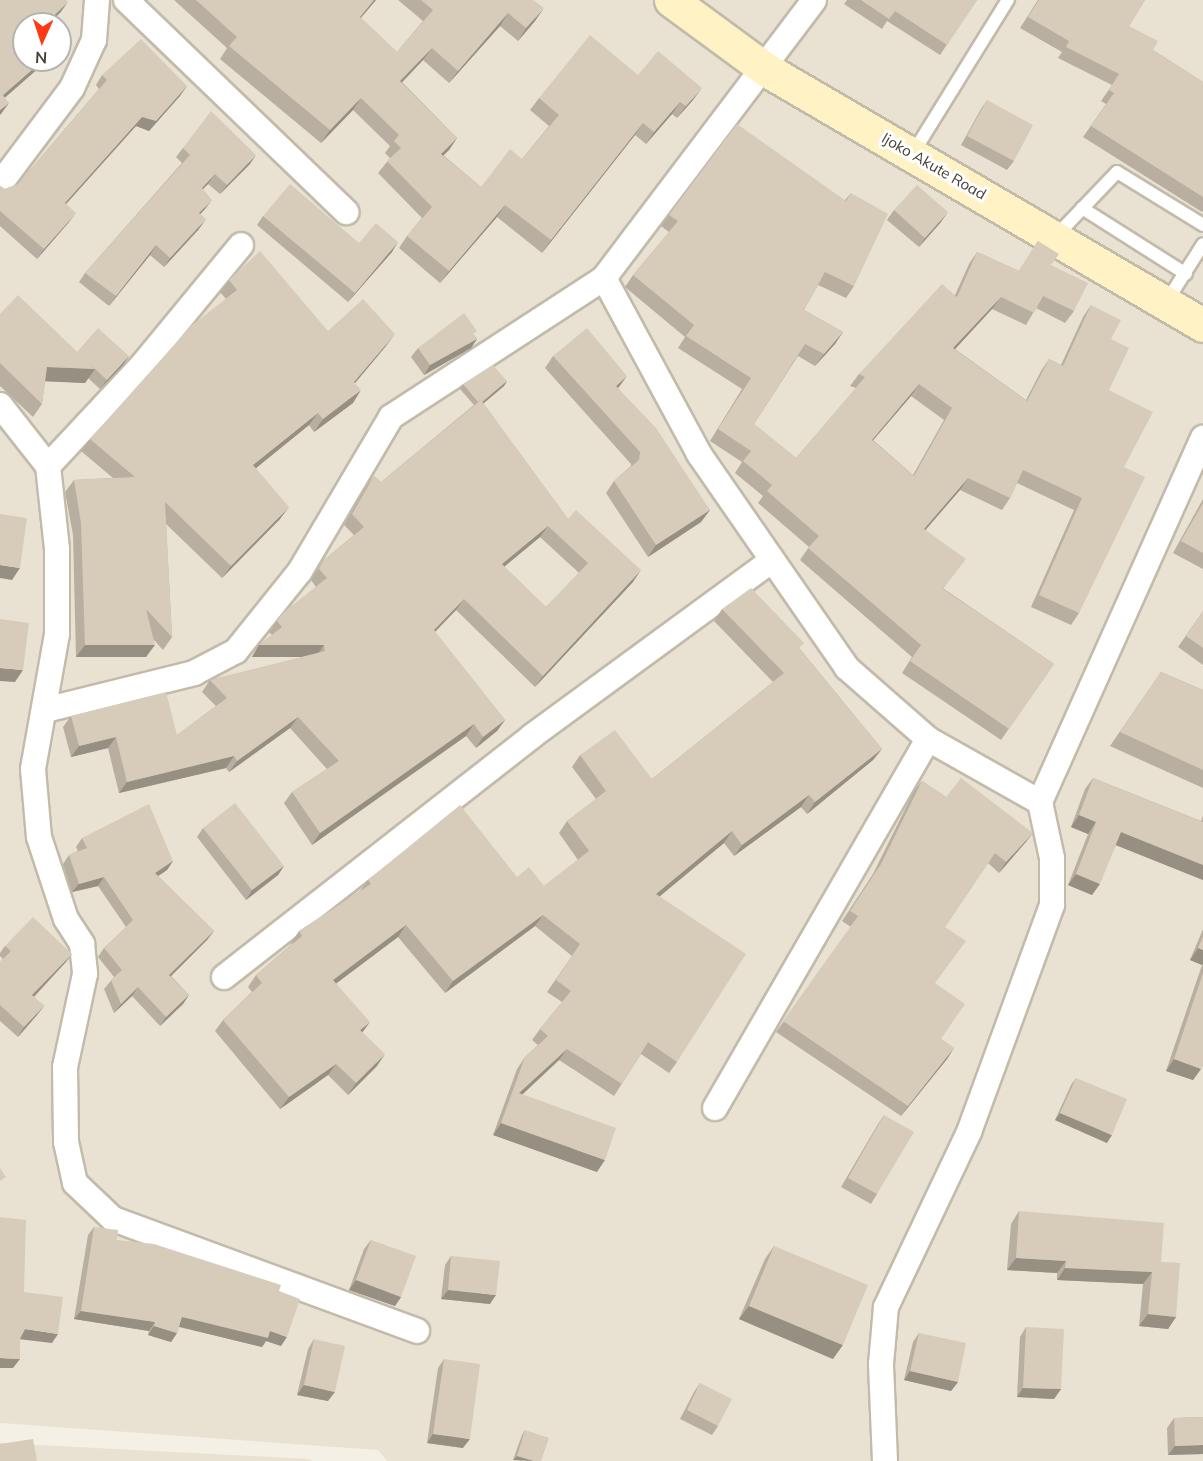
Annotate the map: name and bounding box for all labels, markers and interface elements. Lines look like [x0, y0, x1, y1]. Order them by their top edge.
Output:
north arrow [12, 12, 72, 72]
text: N [35, 48, 48, 68]
street label: Ijoko Akute Road [879, 129, 989, 203]

